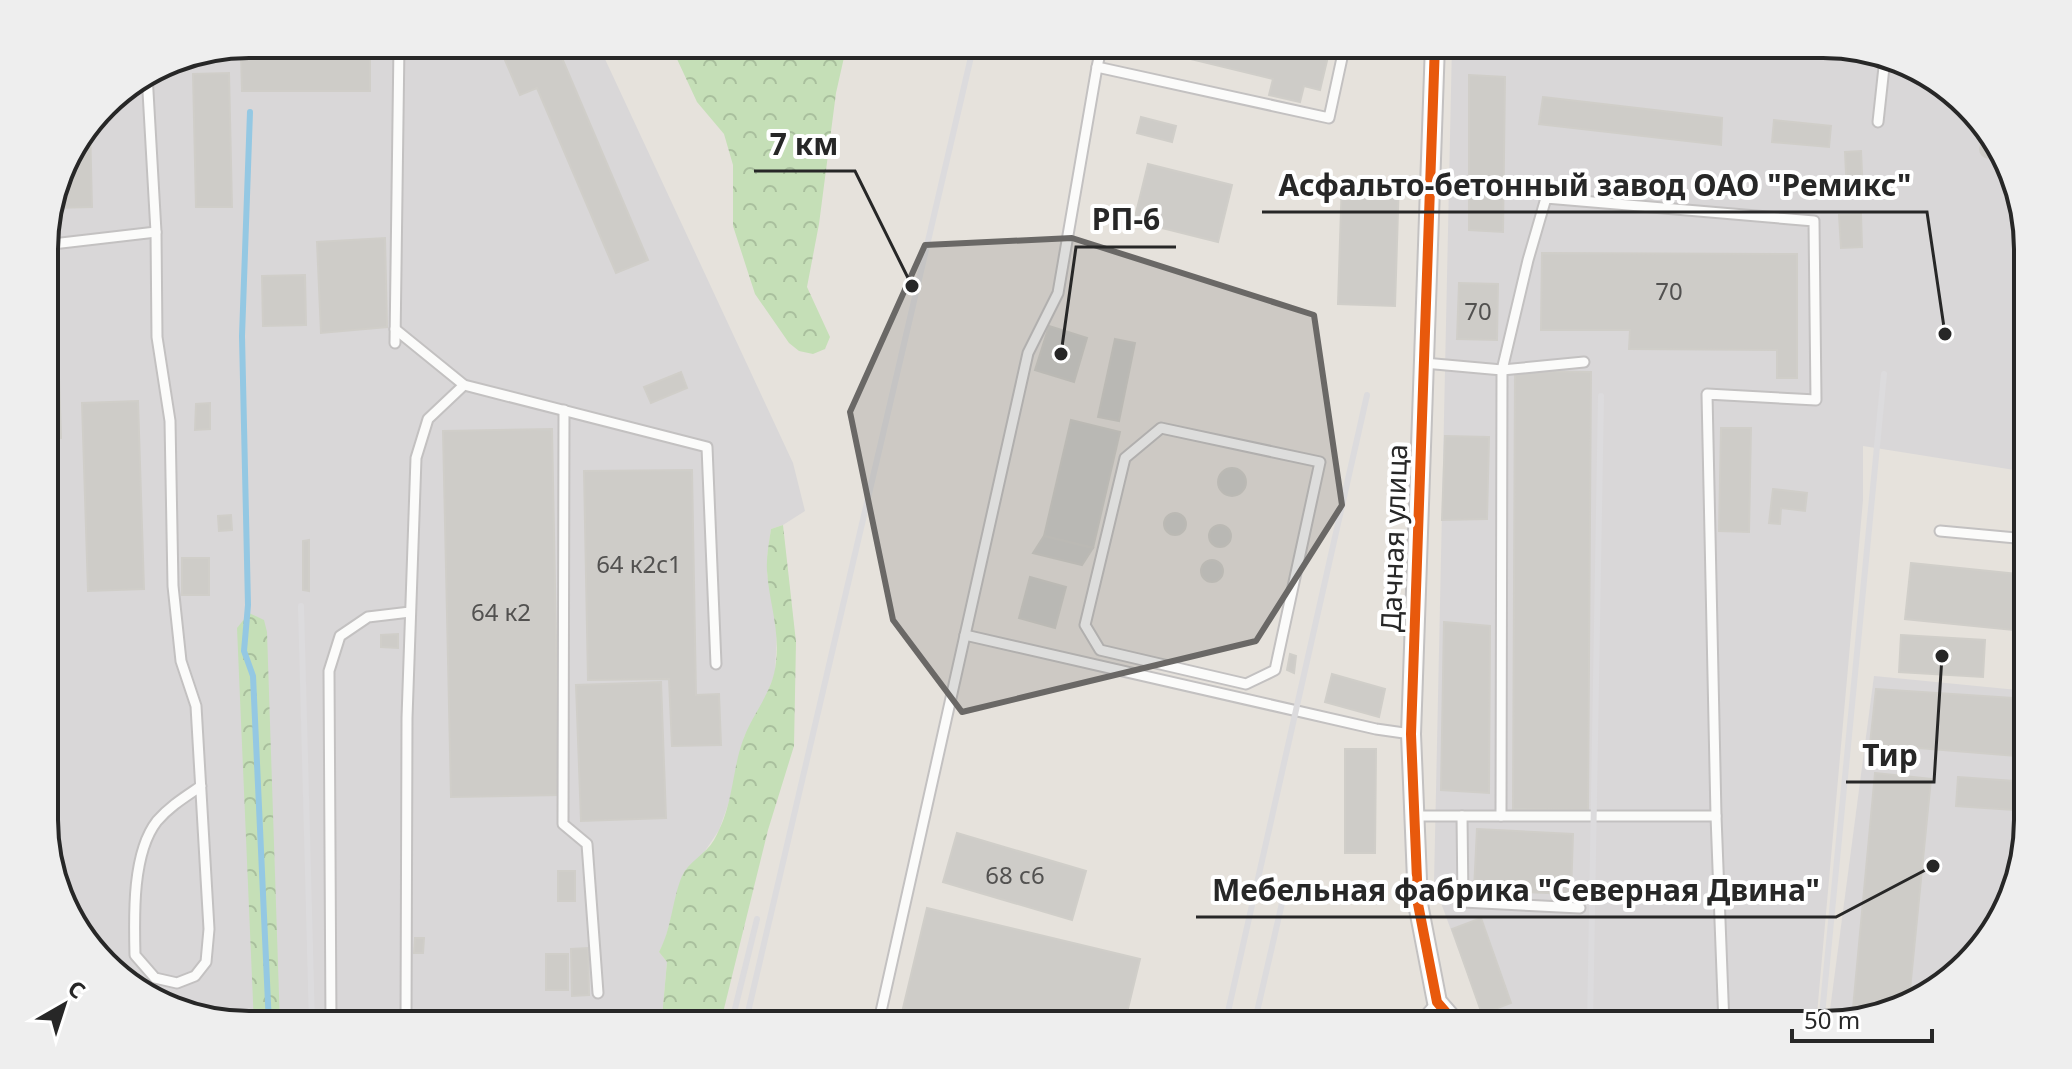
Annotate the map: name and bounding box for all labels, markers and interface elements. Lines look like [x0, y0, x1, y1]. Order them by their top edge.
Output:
callout: 7 км [754, 117, 855, 171]
text: 7 км [770, 123, 838, 164]
callout: Асфальто-бетонный завод ОАО "Ремикс" [1262, 158, 1927, 212]
text: Асфальто-бетонный завод ОАО "Ремикс" [1279, 164, 1911, 205]
callout: РП-6 [1076, 193, 1176, 247]
text: РП-6 [1092, 198, 1160, 239]
house number: 70 [1655, 274, 1683, 307]
house number: 70 [1464, 294, 1492, 327]
street label: Дачная улица [1371, 443, 1415, 633]
house number: 64 к2с1 [596, 547, 682, 580]
house number: 64 к2 [471, 595, 531, 628]
callout: Тир [1846, 728, 1934, 782]
text: Тир [1862, 734, 1918, 775]
house number: 68 с6 [985, 858, 1045, 891]
callout: Мебельная фабрика "Северная Двина" [1196, 863, 1836, 917]
text: Мебельная фабрика "Северная Двина" [1212, 869, 1820, 910]
north arrow [24, 965, 104, 1045]
text: С [62, 973, 92, 1005]
scale bar [1792, 993, 1932, 1043]
text: 50 m [1804, 1003, 1860, 1036]

